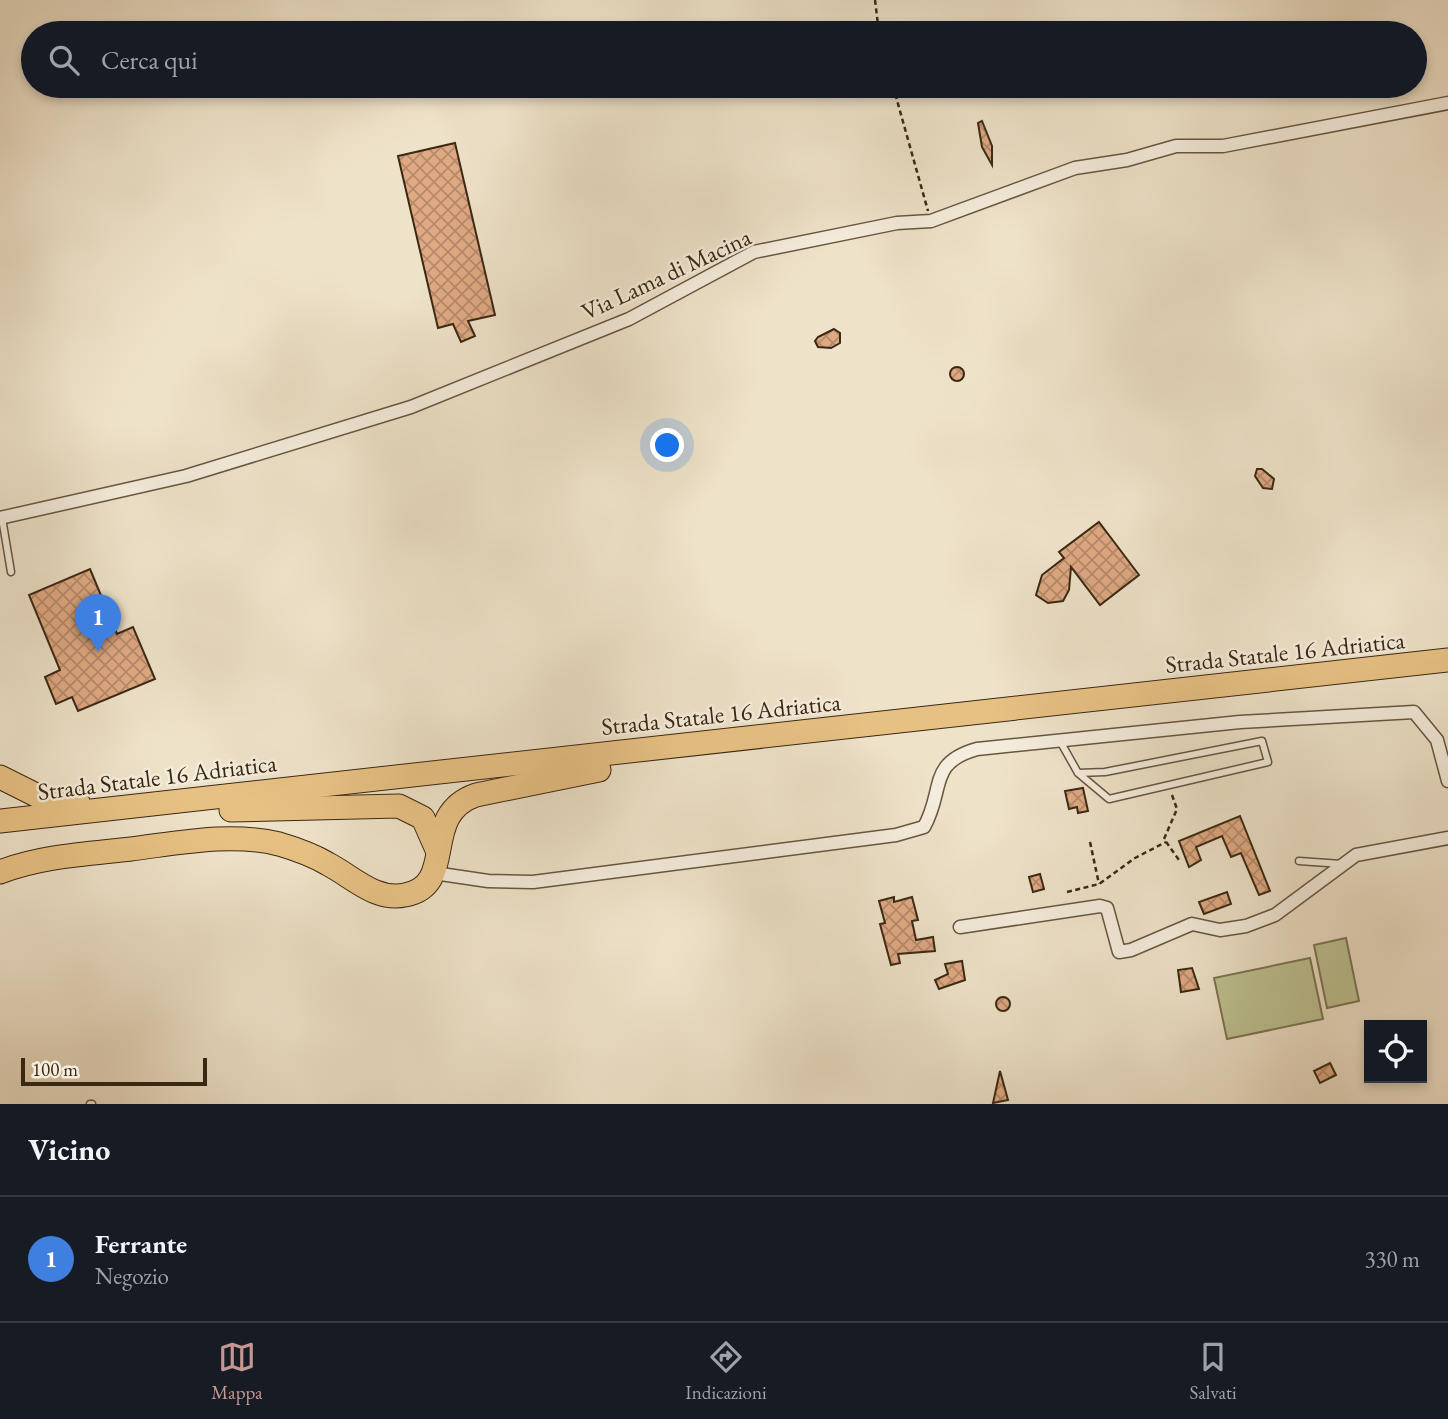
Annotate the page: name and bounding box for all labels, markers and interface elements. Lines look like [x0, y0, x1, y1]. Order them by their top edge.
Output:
search box [21, 21, 1427, 98]
icon: search [45, 41, 83, 79]
text: Cerca qui [101, 43, 198, 77]
street label: Via Lama di Macina [576, 221, 756, 327]
your location [650, 428, 684, 462]
pin: 1 [75, 594, 121, 652]
street label: Strada Statale 16 Adriatica [1164, 624, 1407, 680]
street label: Strada Statale 16 Adriatica [600, 686, 843, 742]
street label: Strada Statale 16 Adriatica [36, 747, 279, 807]
map controls [1364, 1020, 1427, 1083]
button: locate [1364, 1020, 1427, 1083]
scale bar [21, 1055, 206, 1087]
text: 100 m [32, 1057, 78, 1082]
text: Vicino [28, 1130, 110, 1169]
text: Ferrante [95, 1227, 187, 1261]
text: 1 [45, 1244, 57, 1274]
text: 330 m [1364, 1244, 1420, 1274]
text: Negozio [95, 1261, 169, 1291]
tab: Mappa [211, 1338, 263, 1405]
tab: Indicazioni [685, 1338, 767, 1405]
tab: Salvati [1189, 1338, 1237, 1405]

